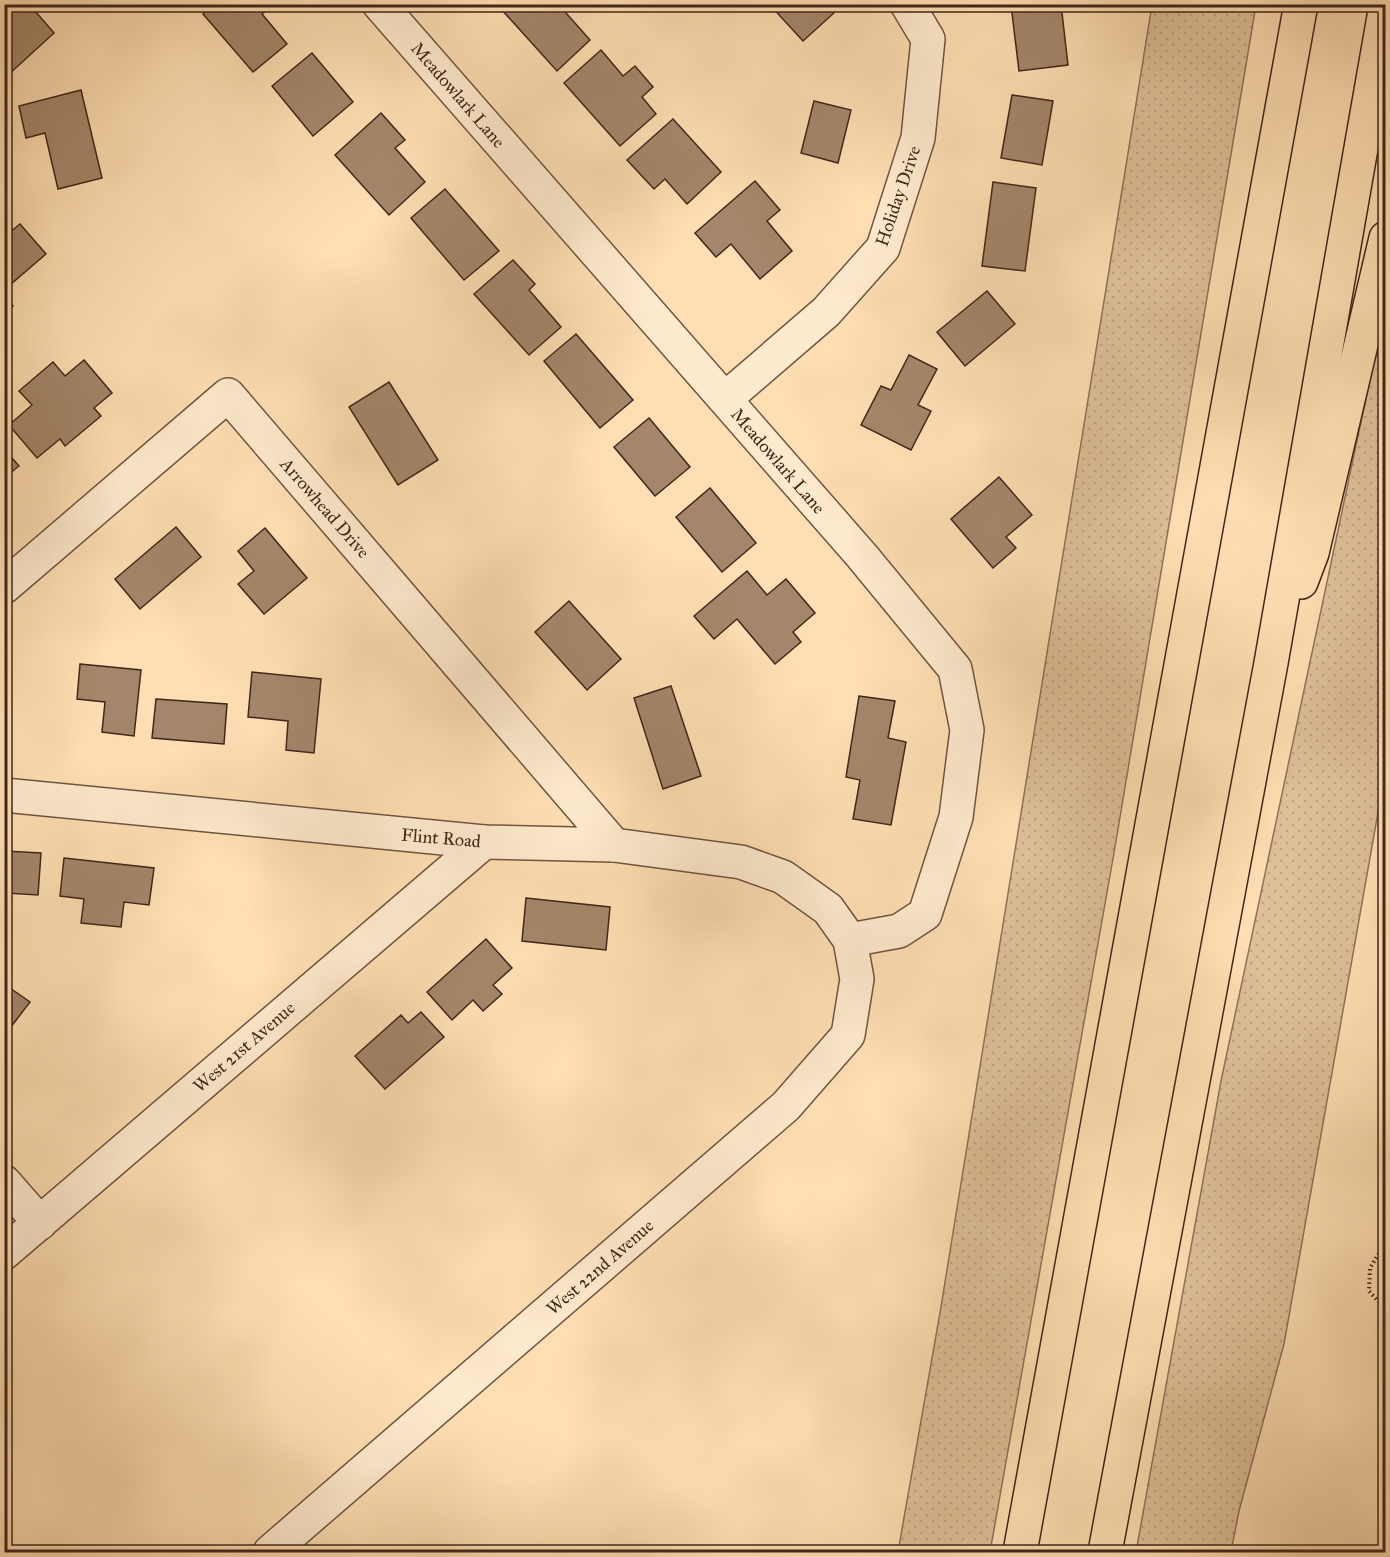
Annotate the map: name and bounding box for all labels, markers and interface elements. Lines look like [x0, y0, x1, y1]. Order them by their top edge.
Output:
street label: Meadowlark Lane [406, 38, 510, 152]
street label: Holiday Drive [871, 143, 925, 249]
street label: Meadowlark Lane [726, 404, 830, 518]
street label: Arrowhead Drive [275, 453, 375, 563]
street label: Flint Road [400, 824, 482, 852]
street label: West 21st Avenue [189, 997, 299, 1097]
street label: West 22nd Avenue [542, 1214, 658, 1320]

